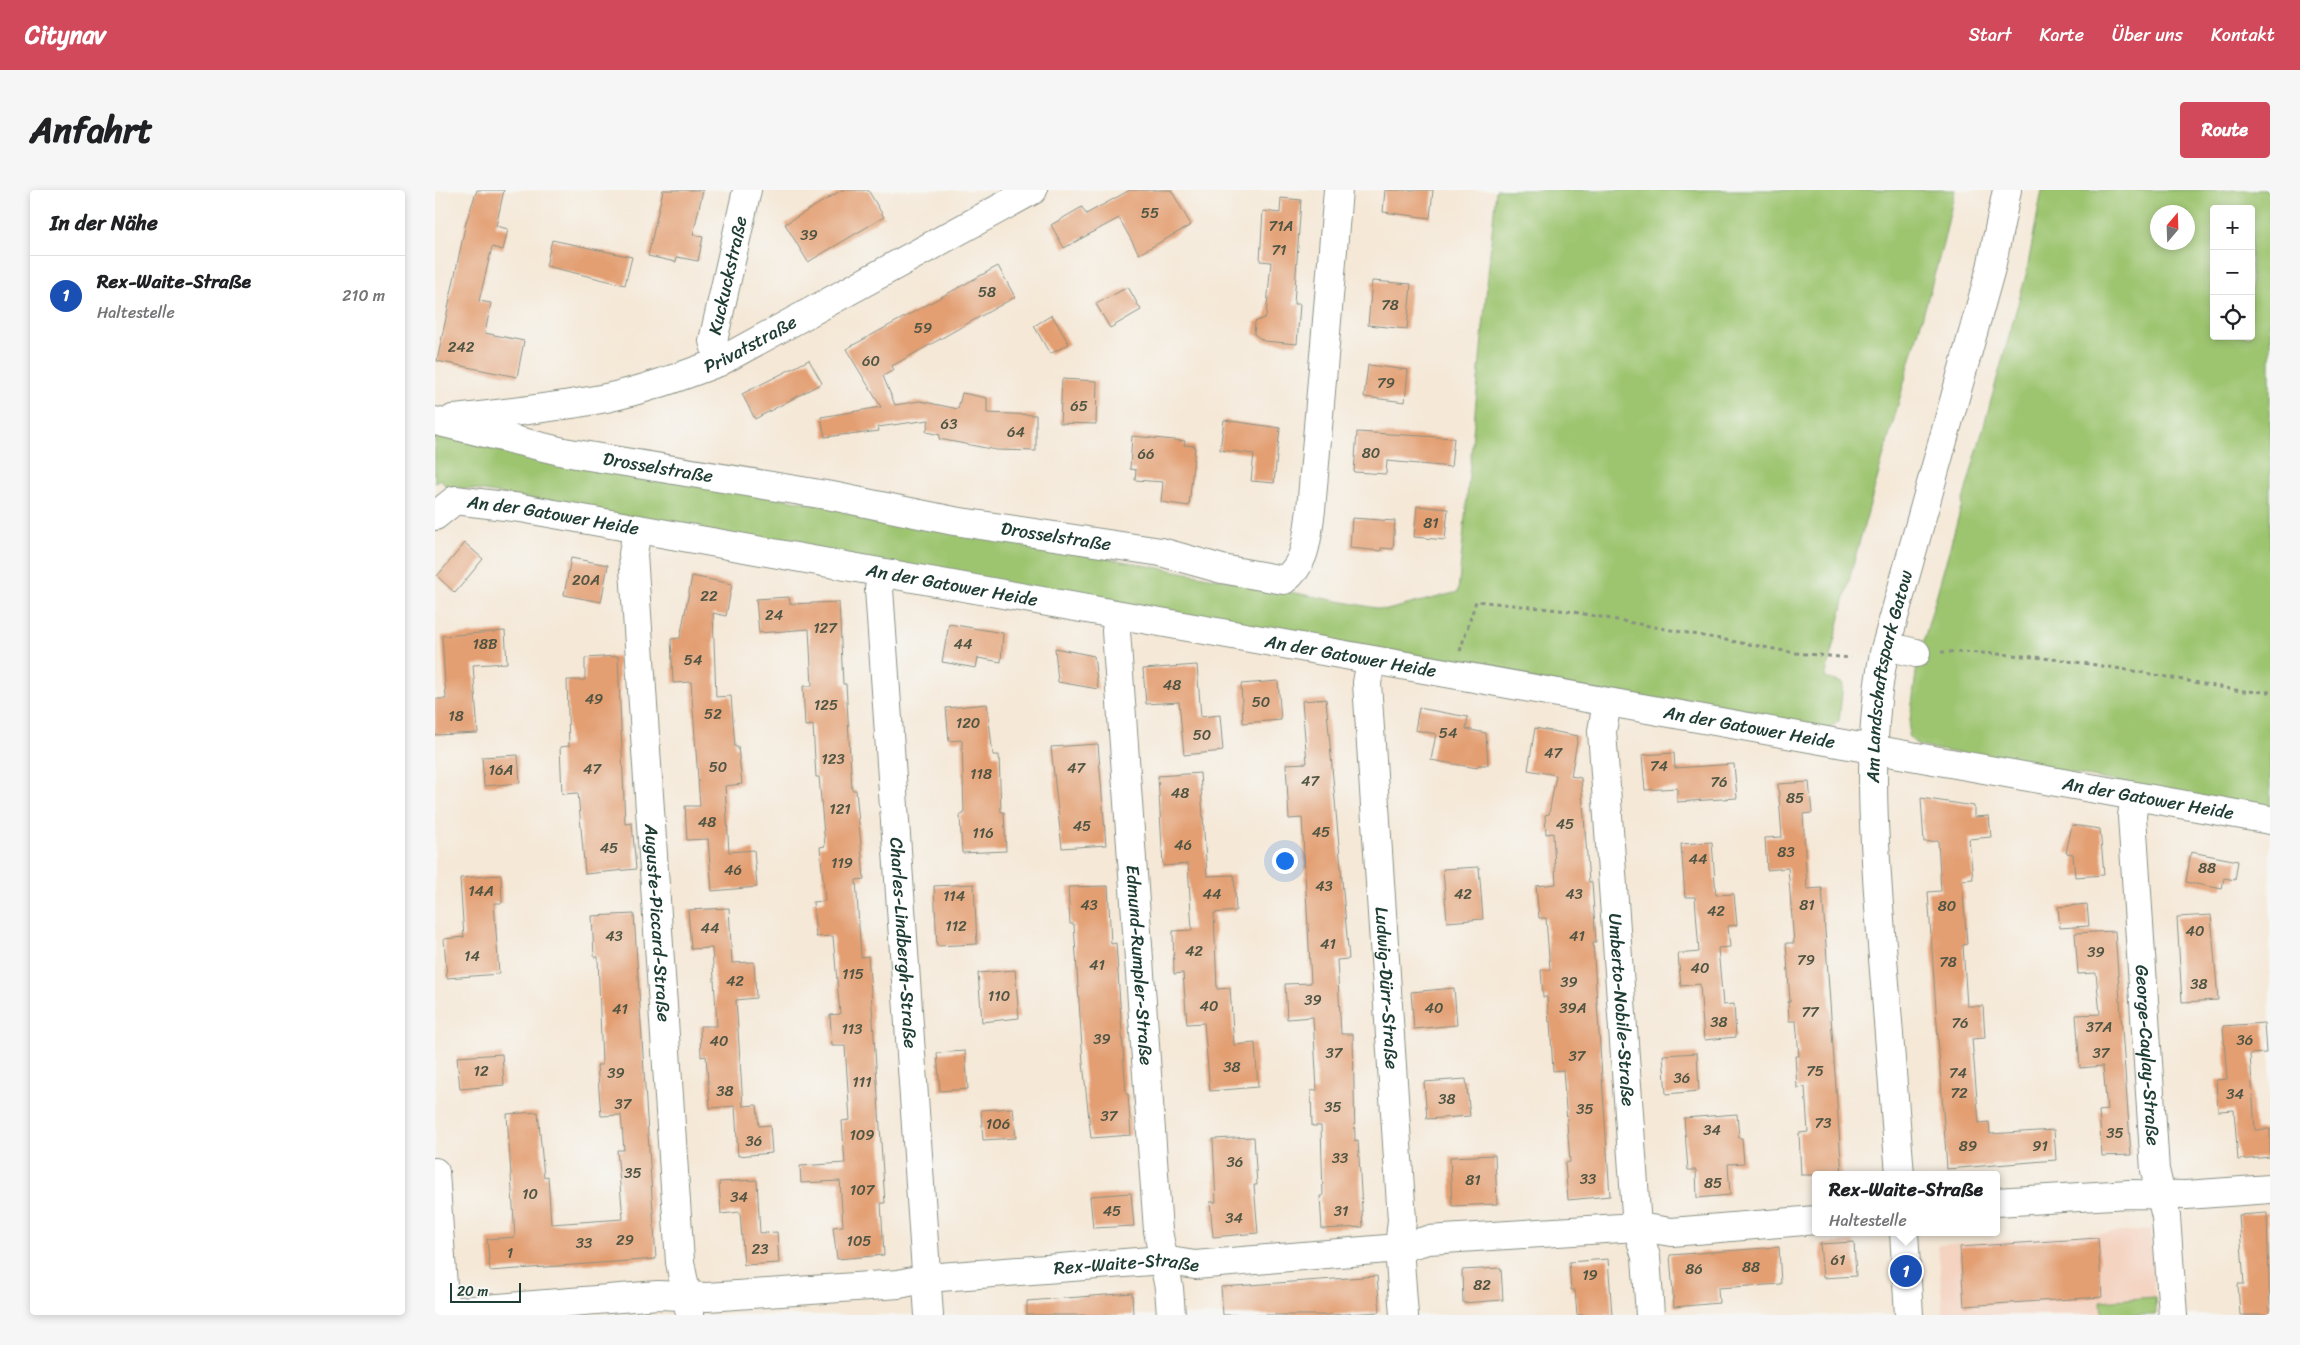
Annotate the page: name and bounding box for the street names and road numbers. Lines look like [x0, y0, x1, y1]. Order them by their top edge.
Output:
street label: Kuckuckstraße [699, 213, 757, 338]
street label: Privatstraße [699, 306, 803, 382]
street label: Drosselstraße [601, 443, 715, 492]
street label: An der Gatower Heide [465, 486, 642, 545]
street label: Drosselstraße [999, 512, 1113, 560]
street label: An der Gatower Heide [863, 554, 1040, 616]
street label: Am Landschaftspark Gatow [1857, 566, 1922, 784]
street label: An der Gatower Heide [1262, 625, 1439, 687]
street label: An der Gatower Heide [1660, 696, 1838, 758]
street label: An der Gatower Heide [2059, 767, 2237, 829]
street label: Auguste-Piccard-Straße [635, 822, 680, 1023]
street label: Charles-Lindbergh-Straße [880, 836, 927, 1049]
street label: Edmund-Rumpler-Straße [1116, 864, 1162, 1066]
street label: Ludwig-Dürr-Straße [1366, 906, 1408, 1070]
street label: Umberto-Nobile-Straße [1599, 912, 1644, 1107]
street label: George-Caylay-Straße [2126, 964, 2169, 1147]
street label: Rex-Waite-Straße [1053, 1244, 1202, 1284]

